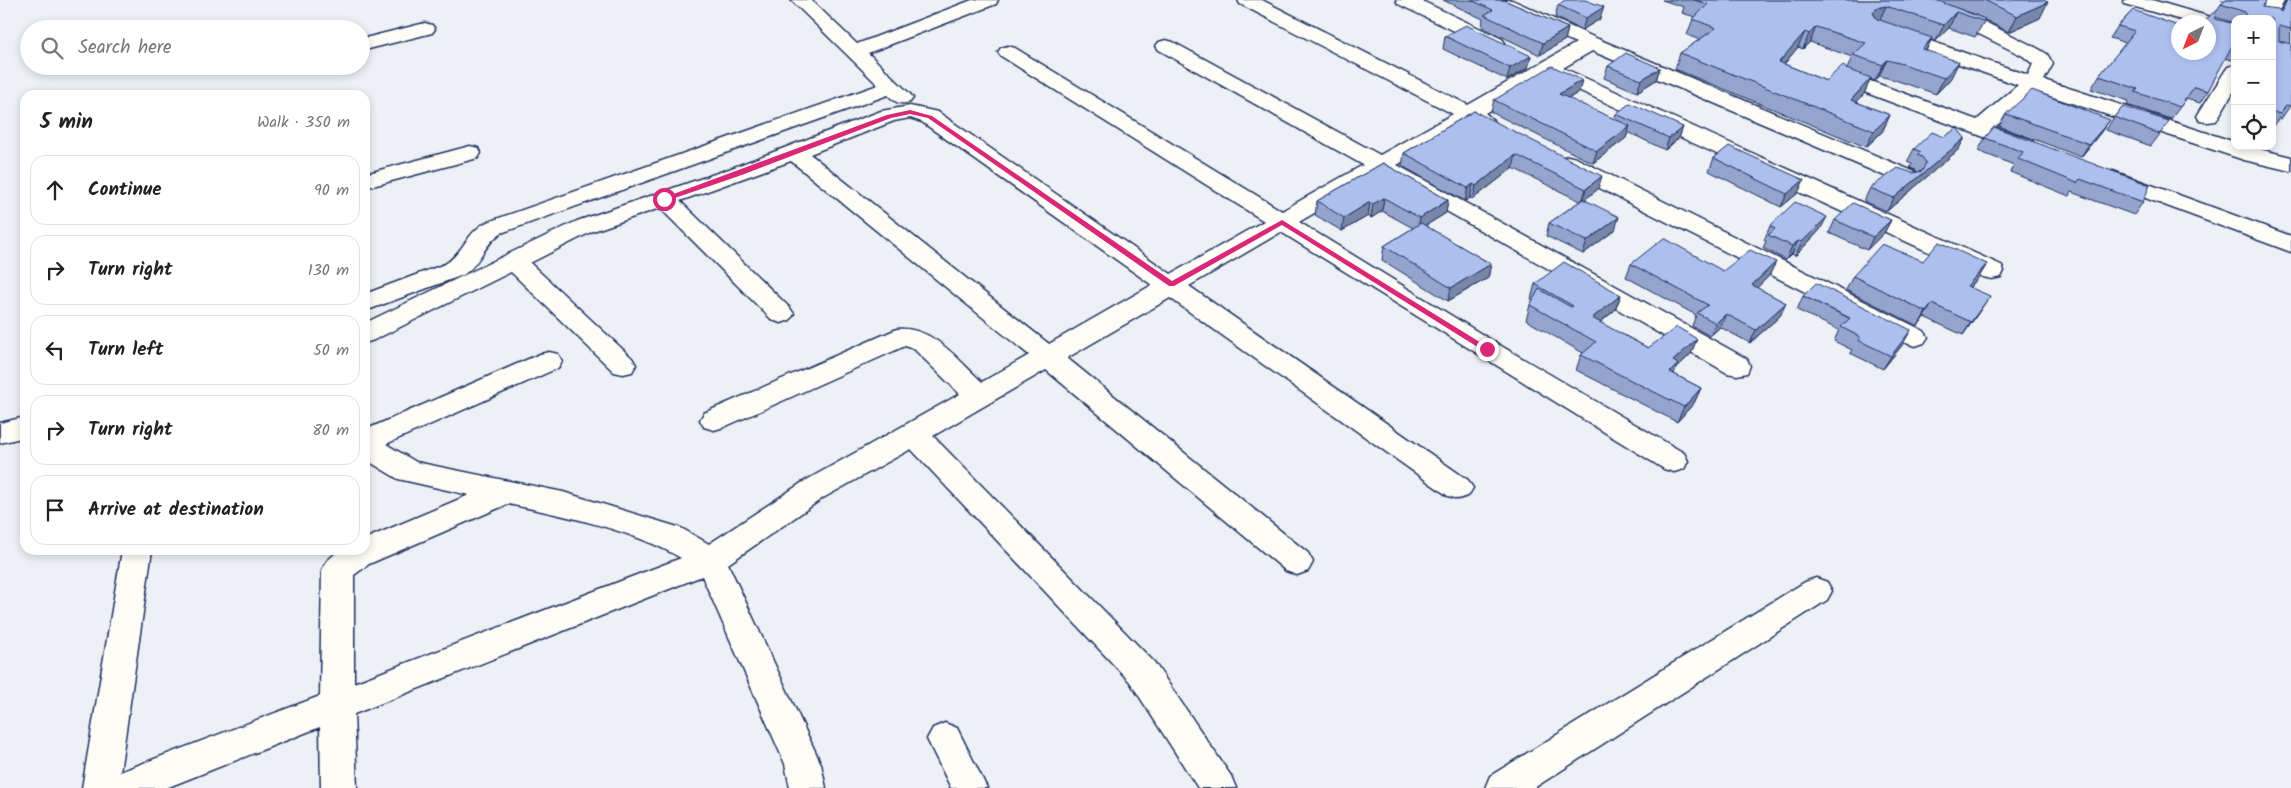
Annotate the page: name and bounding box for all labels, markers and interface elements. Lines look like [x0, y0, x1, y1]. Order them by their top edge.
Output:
north arrow [2171, 15, 2216, 60]
map controls [2231, 15, 2276, 150]
button: + [2231, 15, 2276, 60]
search box [20, 20, 370, 75]
text: Search here [78, 33, 172, 63]
icon: search [38, 34, 66, 62]
button: − [2231, 60, 2276, 105]
button: locate [2231, 105, 2276, 150]
text: 5 min [40, 106, 93, 139]
text: Walk · 350 m [257, 110, 350, 135]
text: Continue [88, 175, 161, 205]
icon: ahead [41, 176, 69, 204]
text: 90 m [314, 178, 349, 203]
route start [653, 188, 676, 211]
text: Turn right [88, 255, 173, 285]
icon: right [41, 256, 69, 284]
text: 130 m [308, 258, 349, 283]
text: Turn left [88, 335, 163, 365]
icon: left [41, 336, 69, 364]
text: 50 m [313, 338, 349, 363]
route end [1476, 338, 1499, 361]
text: Turn right [88, 415, 173, 445]
icon: right [41, 416, 69, 444]
text: 80 m [312, 418, 349, 443]
text: Arrive at destination [88, 495, 264, 525]
icon: arrive [41, 496, 69, 524]

